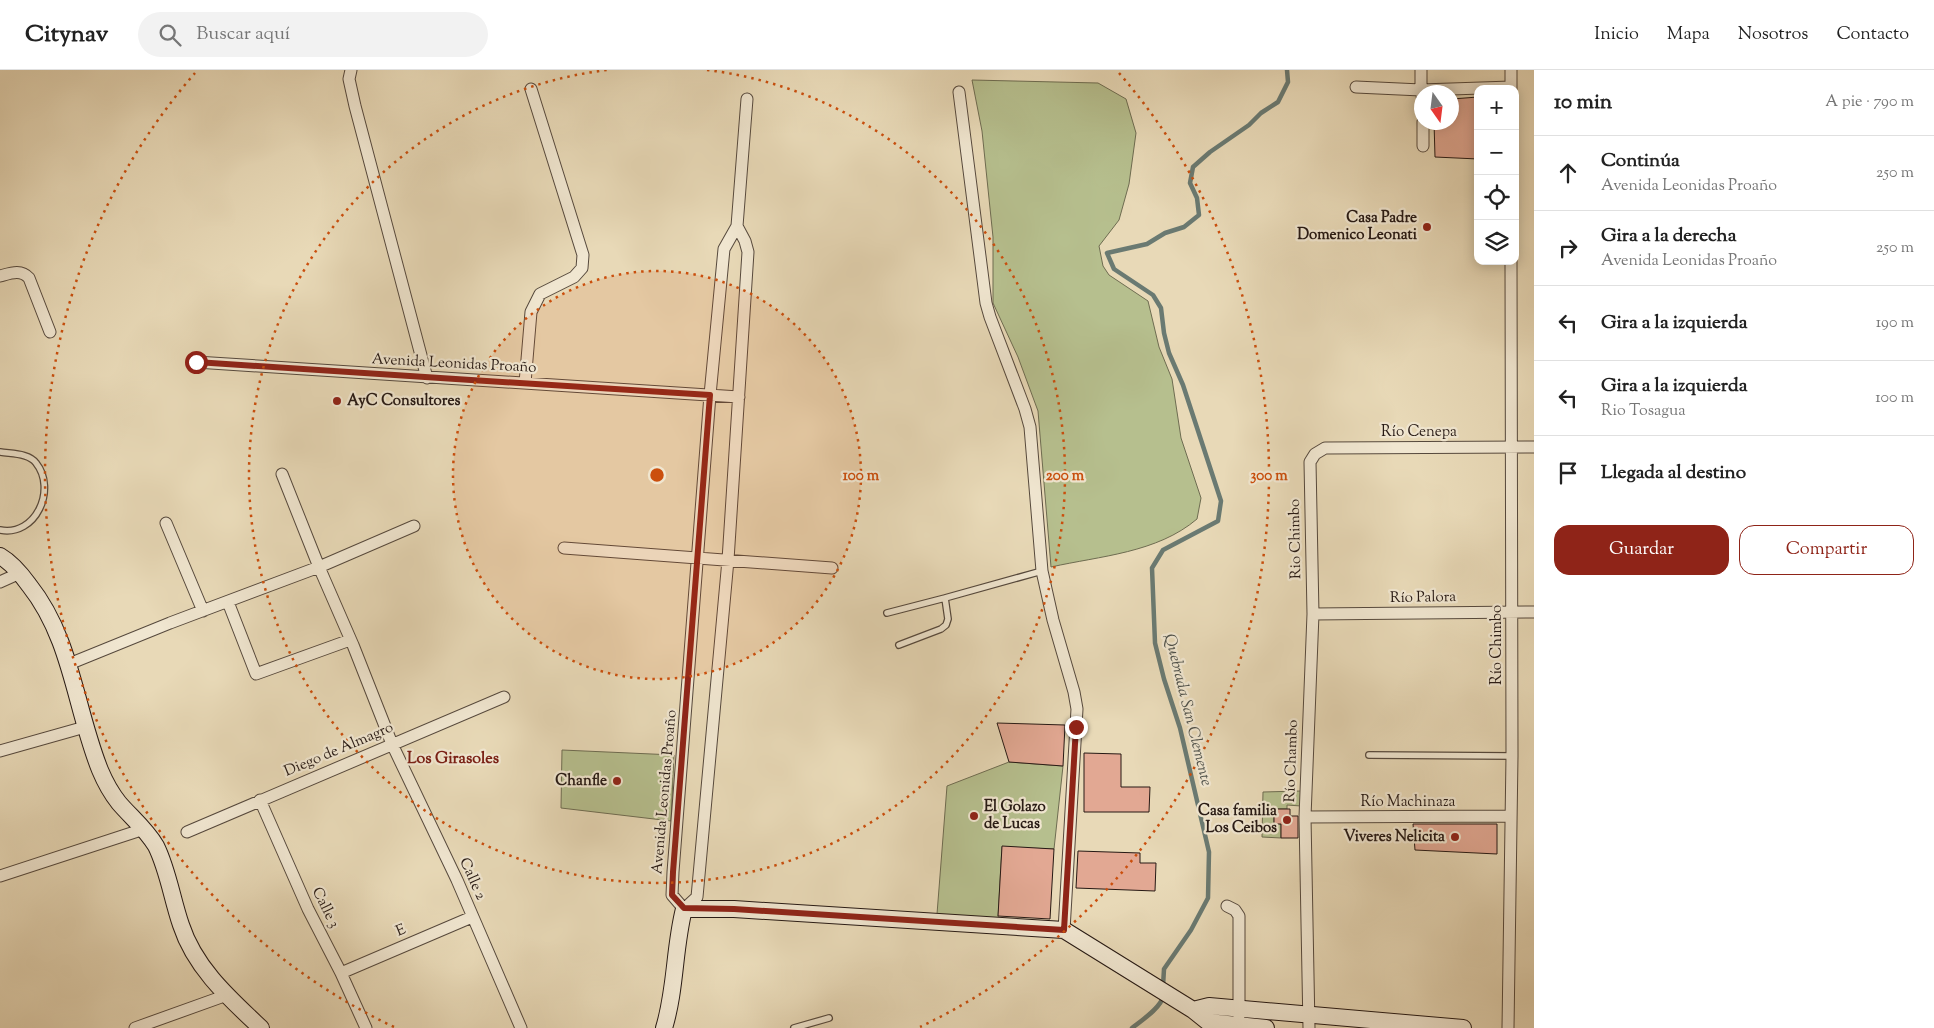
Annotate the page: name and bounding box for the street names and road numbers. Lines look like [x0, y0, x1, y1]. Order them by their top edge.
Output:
street label: Avenida Leonidas Proaño [371, 349, 537, 379]
street label: Río Cenepa [1381, 422, 1457, 443]
street label: Rio Chimbo [1285, 499, 1307, 579]
street label: Río Palora [1390, 587, 1456, 609]
street label: Río Chimbo [1487, 605, 1508, 685]
street label: Avenida Leonidas Proaño [647, 709, 683, 875]
street label: Diego de Almagro [281, 718, 397, 782]
street label: Río Chambo [1280, 719, 1304, 803]
street label: Río Machinaza [1361, 792, 1456, 813]
street label: Calle 2 [453, 855, 491, 903]
street label: Calle 3 [306, 884, 344, 932]
street label: E [393, 920, 409, 942]

